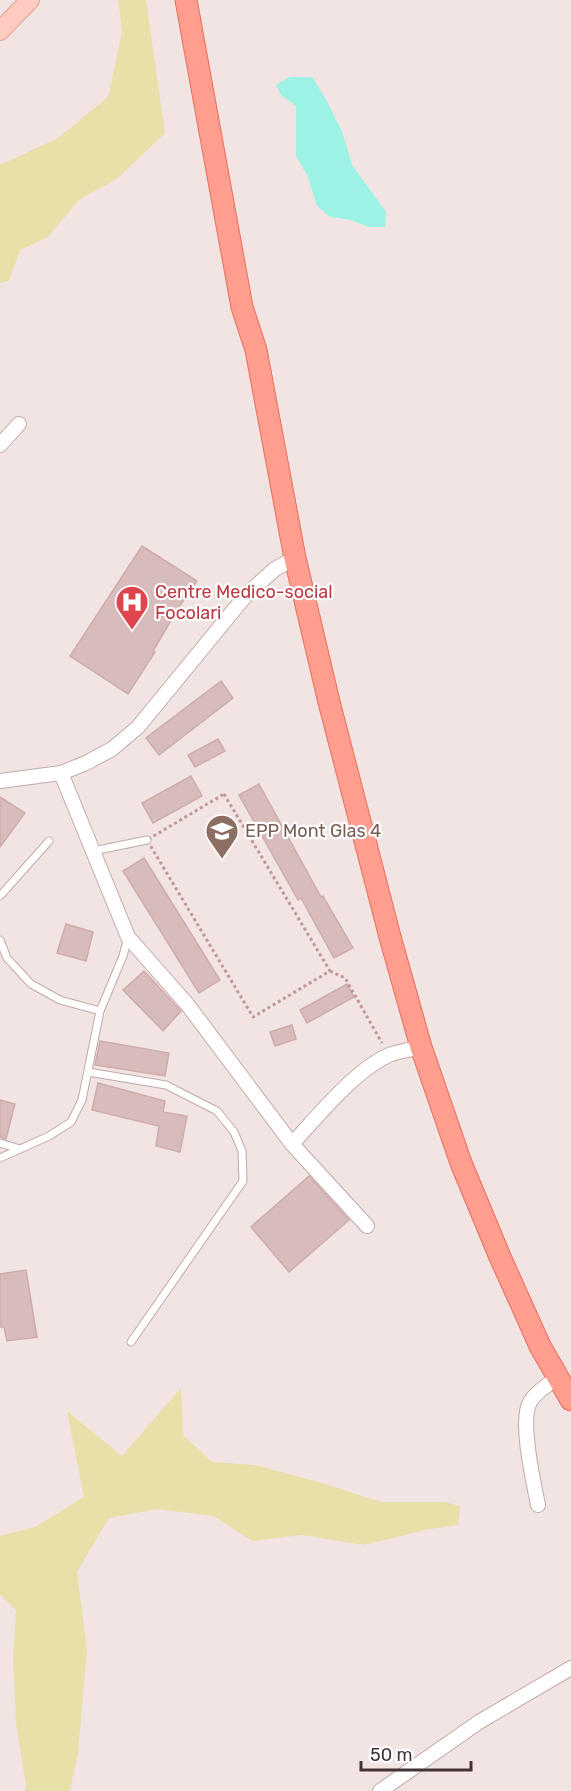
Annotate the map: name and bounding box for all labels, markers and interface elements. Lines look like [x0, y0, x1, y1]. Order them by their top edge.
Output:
place label: Centre Medico-social Focolari [155, 581, 333, 624]
hospital icon: Centre Medico-social Focolari [114, 584, 150, 631]
school or university icon: EPP Mont Glas 4 [204, 813, 240, 860]
place label: EPP Mont Glas 4 [245, 820, 381, 842]
scale bar [361, 1734, 470, 1772]
text: 50 m [370, 1744, 413, 1766]

